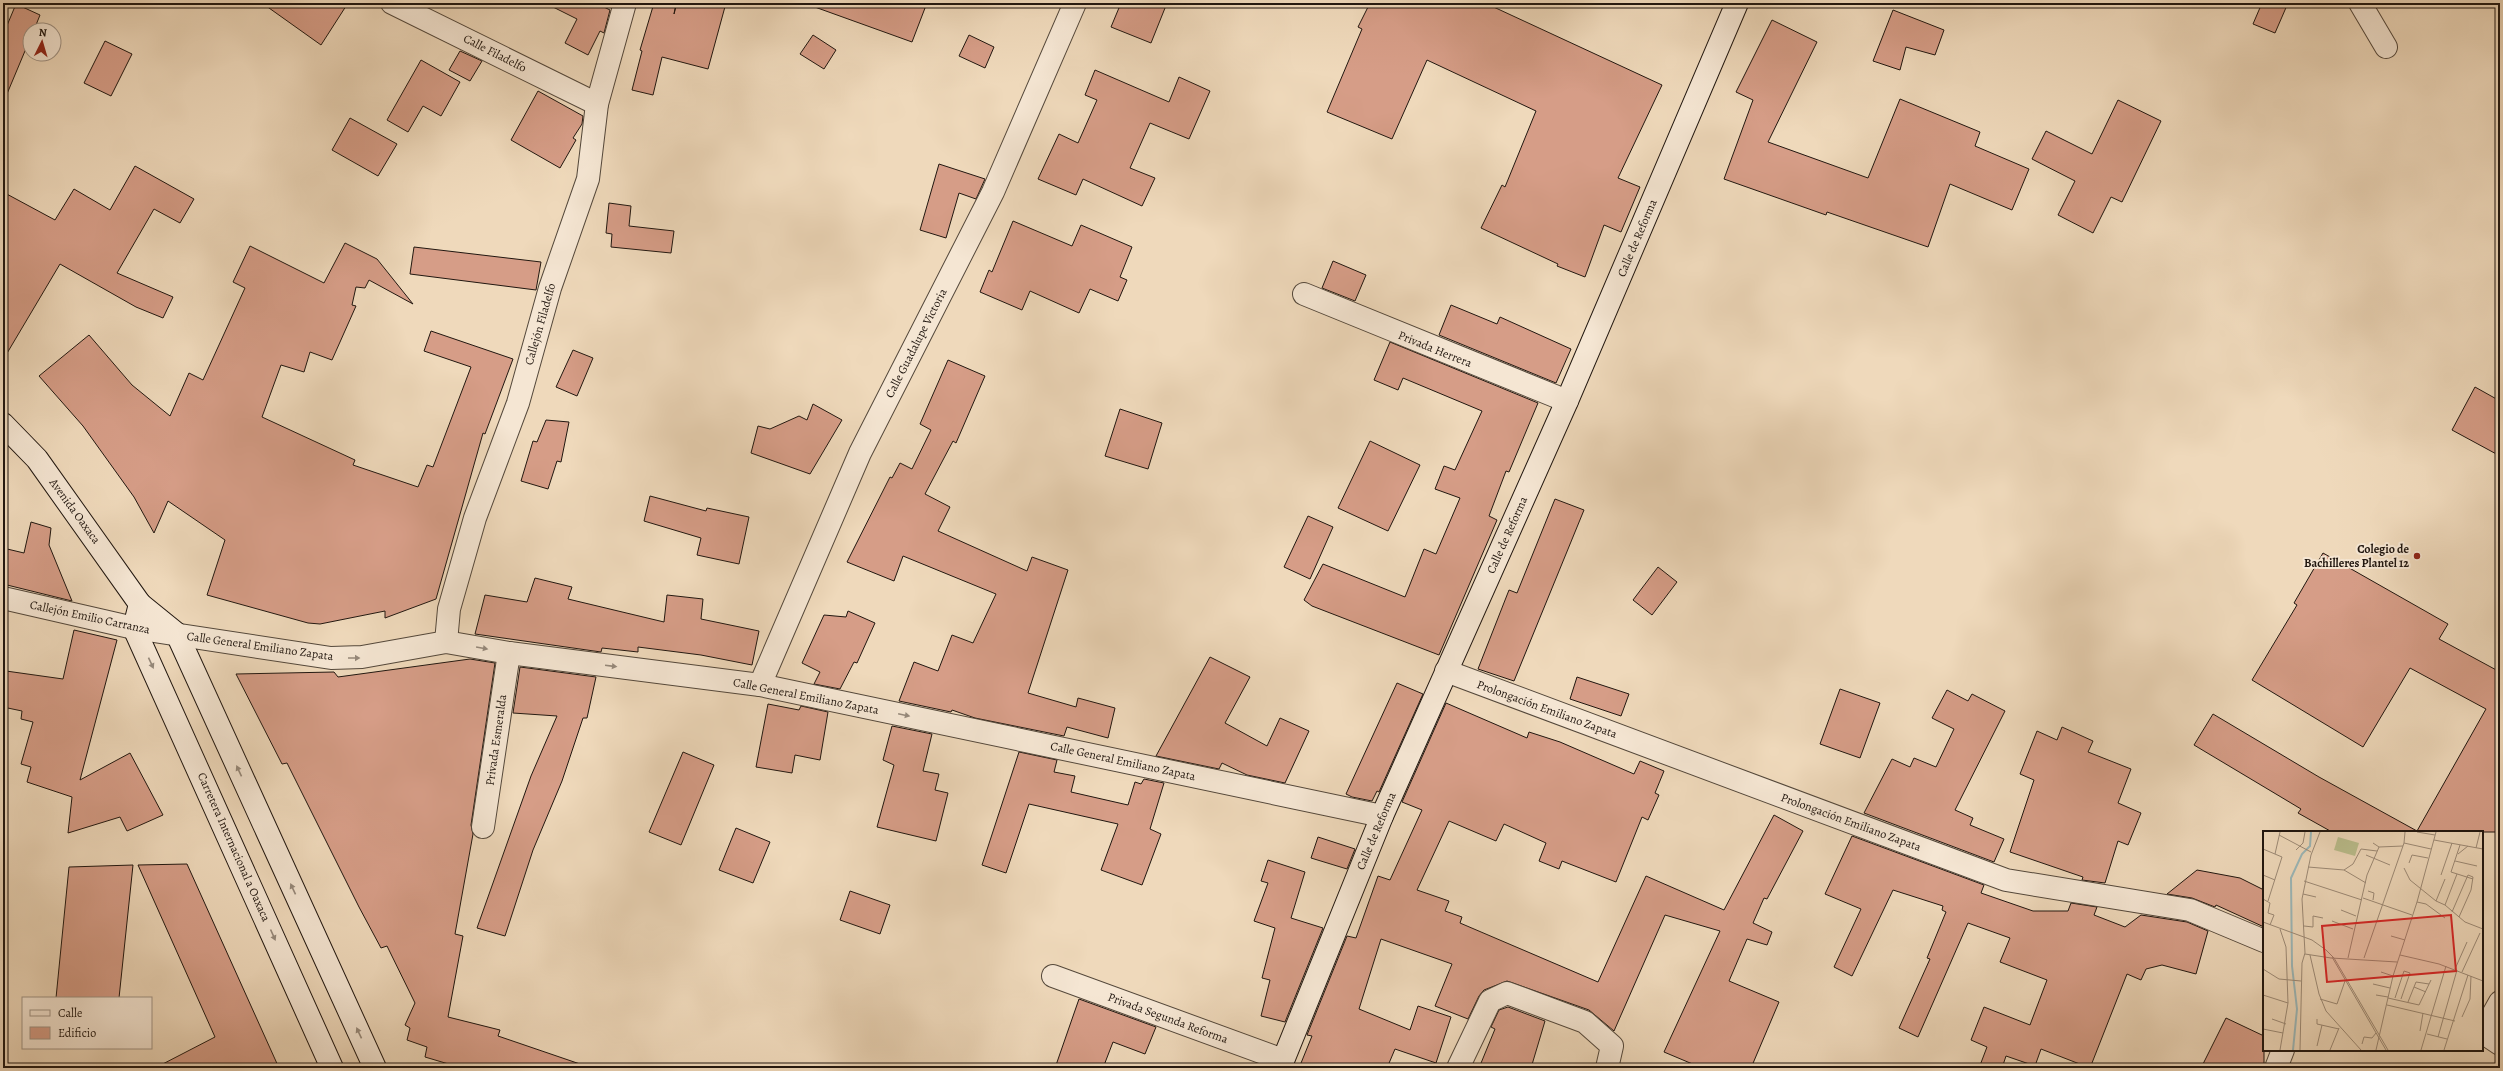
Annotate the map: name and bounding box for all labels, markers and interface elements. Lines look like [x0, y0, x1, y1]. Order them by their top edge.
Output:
north arrow [22, 22, 62, 62]
text: N [38, 25, 47, 40]
street label: Calle Filadelfo [461, 30, 529, 76]
street label: Calle de Reforma [1613, 196, 1661, 279]
street label: Callejón Filadelfo [521, 281, 559, 367]
street label: Calle Guadalupe Victoria [881, 285, 951, 401]
street label: Privada Herrera [1396, 327, 1475, 371]
street label: Avenida Oaxaca [45, 474, 104, 547]
street label: Calle de Reforma [1483, 493, 1531, 576]
place label: Colegio de Bachilleres Plantel 12 [2304, 541, 2409, 571]
marker: Colegio de Bachilleres Plantel 12 [2412, 551, 2422, 561]
street label: Callejón Emilio Carranza [28, 596, 152, 638]
street label: Calle General Emiliano Zapata [186, 628, 335, 664]
one-way arrow [476, 645, 488, 651]
one-way arrow [348, 654, 360, 661]
one-way arrow [148, 657, 154, 669]
one-way arrow [605, 663, 617, 669]
street label: Calle General Emiliano Zapata [732, 674, 881, 718]
street label: Prolongación Emiliano Zapata [1475, 676, 1620, 742]
street label: Privada Esmeralda [482, 693, 510, 787]
one-way arrow [898, 713, 910, 719]
street label: Calle General Emiliano Zapata [1049, 738, 1197, 784]
one-way arrow [236, 765, 242, 776]
street label: Carretera Internacional a Oaxaca [194, 770, 274, 924]
street label: Calle de Reforma [1352, 789, 1400, 872]
street label: Prolongación Emiliano Zapata [1779, 789, 1924, 855]
inset map [2263, 831, 2483, 1051]
one-way arrow [290, 883, 296, 894]
one-way arrow [270, 929, 276, 940]
street label: Privada Segunda Reforma [1106, 989, 1231, 1047]
legend [22, 997, 152, 1049]
text: Calle [58, 1005, 82, 1021]
text: Edificio [58, 1025, 96, 1041]
one-way arrow [355, 1026, 361, 1038]

